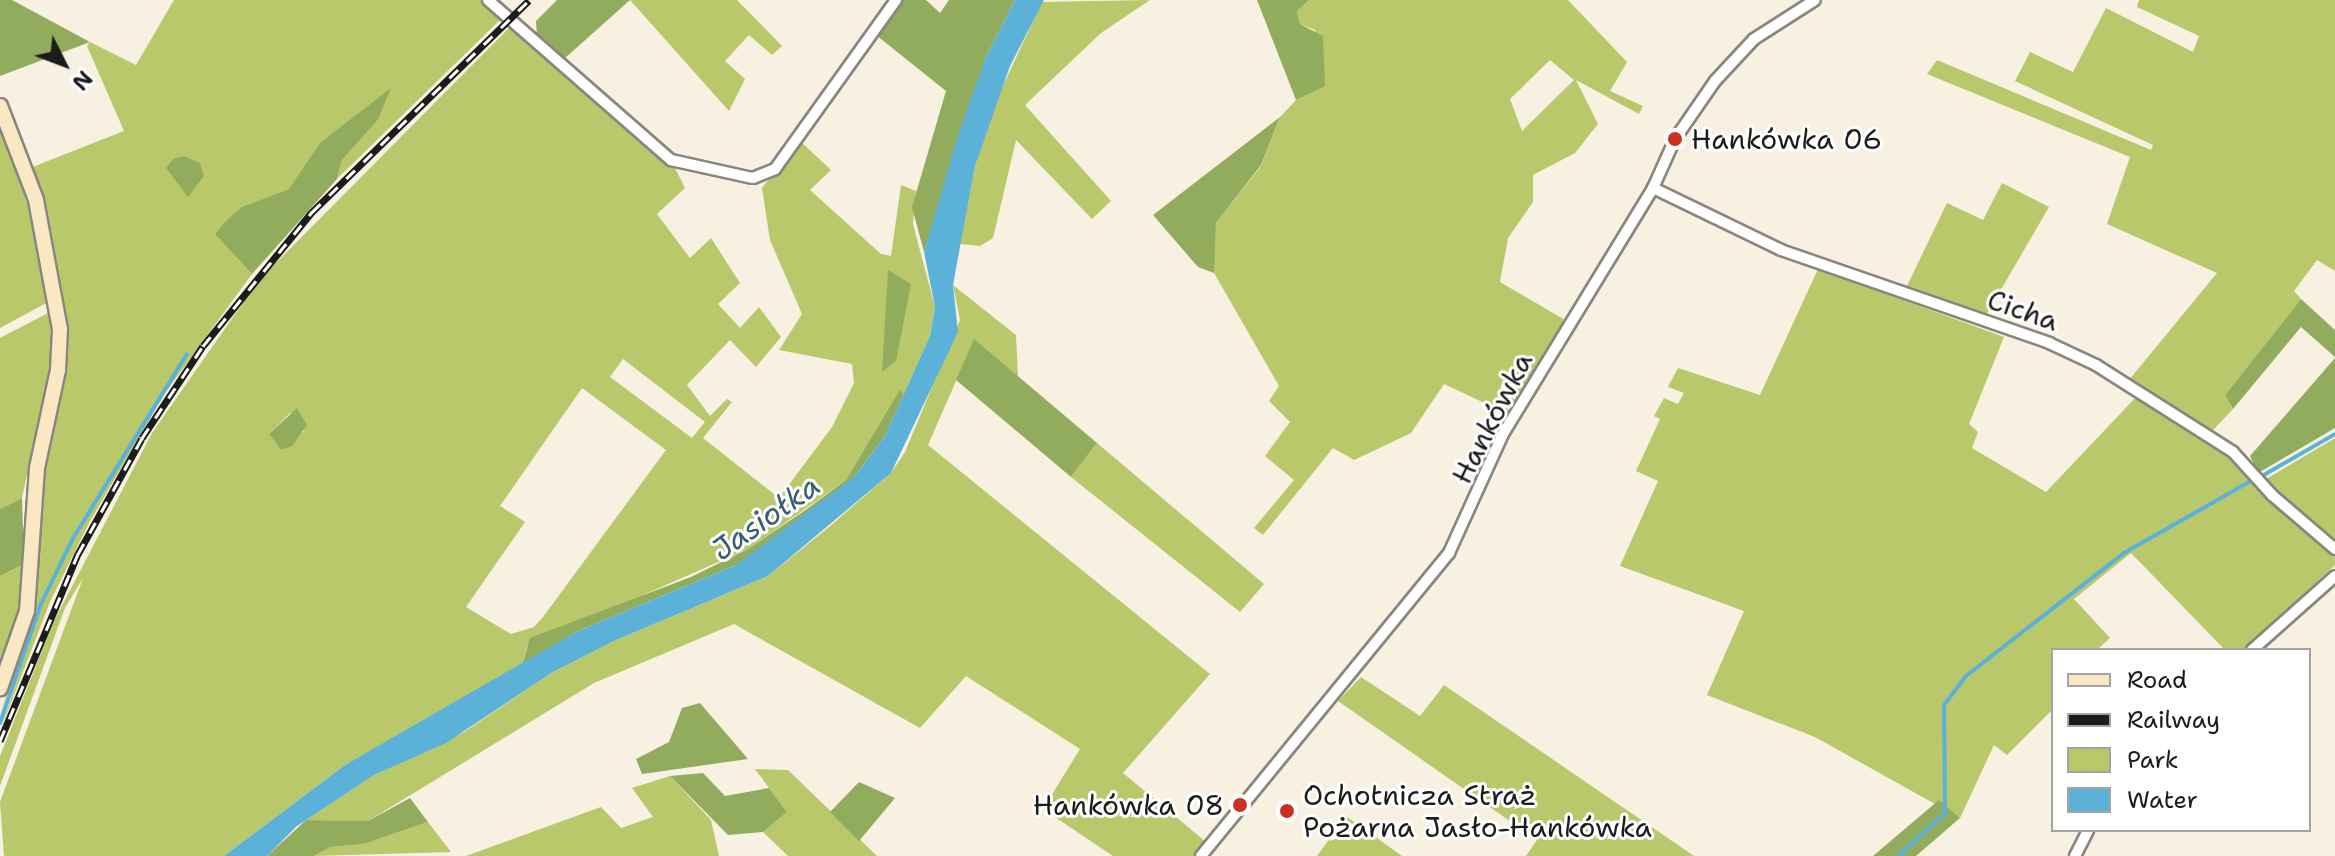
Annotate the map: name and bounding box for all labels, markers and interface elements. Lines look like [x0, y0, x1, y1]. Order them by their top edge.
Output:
north arrow [24, 24, 104, 104]
text: N [66, 64, 99, 97]
place label: Hankówka 06 [1691, 122, 1882, 156]
marker: Hankówka 06 [1666, 130, 1684, 148]
street label: Cicha [1983, 282, 2063, 338]
street label: Hankówka [1445, 347, 1539, 489]
water label: Jasiołka [705, 468, 827, 568]
legend [2051, 648, 2311, 832]
text: Road [2127, 664, 2187, 696]
text: Railway [2127, 704, 2220, 736]
text: Park [2127, 744, 2179, 776]
place label: Ochotnicza Straż Pożarna Jasło-Hankówka [1303, 778, 1652, 844]
text: Water [2127, 784, 2198, 816]
place label: Hankówka 08 [1033, 788, 1224, 822]
marker: Hankówka 08 [1231, 796, 1249, 814]
marker: Ochotnicza Straż Pożarna Jasło-Hankówka [1278, 802, 1296, 820]

